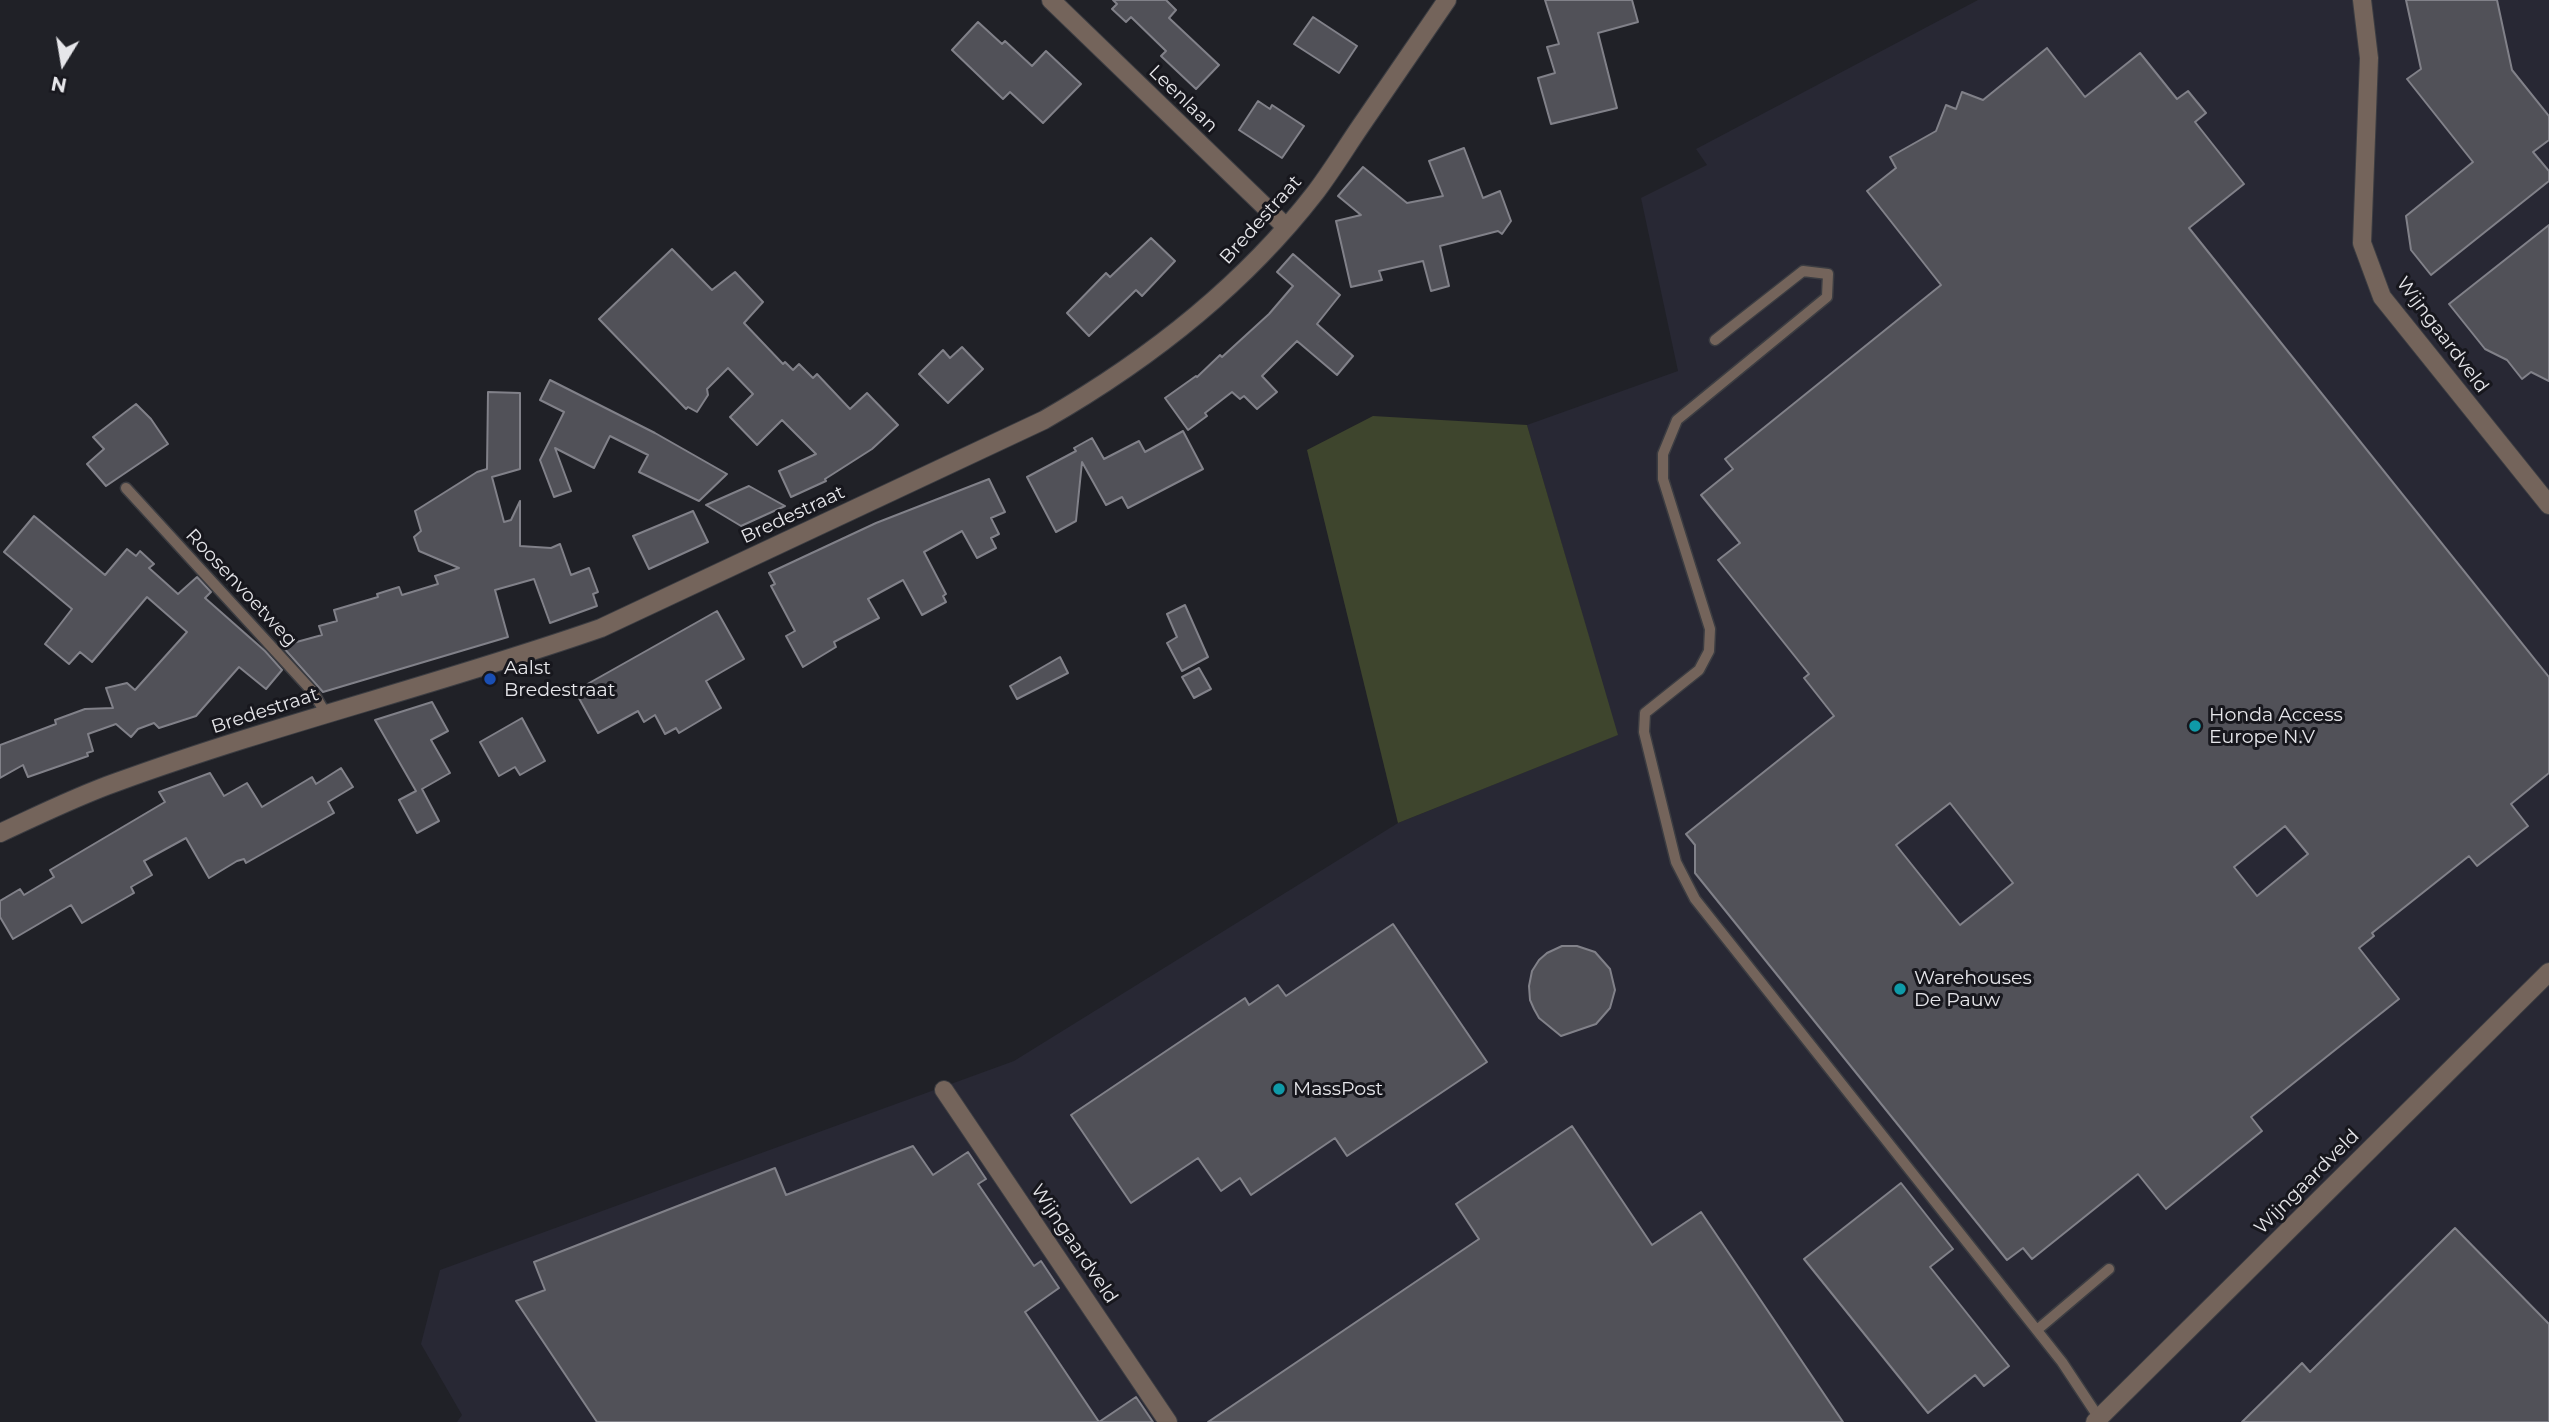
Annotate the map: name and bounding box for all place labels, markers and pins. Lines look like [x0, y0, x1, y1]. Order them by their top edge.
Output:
place label: Aalst Bredestraat [504, 657, 616, 701]
marker: Aalst Bredestraat [482, 671, 498, 687]
place label: Honda Access Europe N.V [2209, 704, 2343, 748]
marker: Honda Access Europe N.V [2187, 718, 2203, 734]
place label: Warehouses De Pauw [1914, 967, 2032, 1011]
marker: Warehouses De Pauw [1892, 981, 1908, 997]
place label: MassPost [1293, 1078, 1383, 1100]
marker: MassPost [1271, 1081, 1287, 1097]

